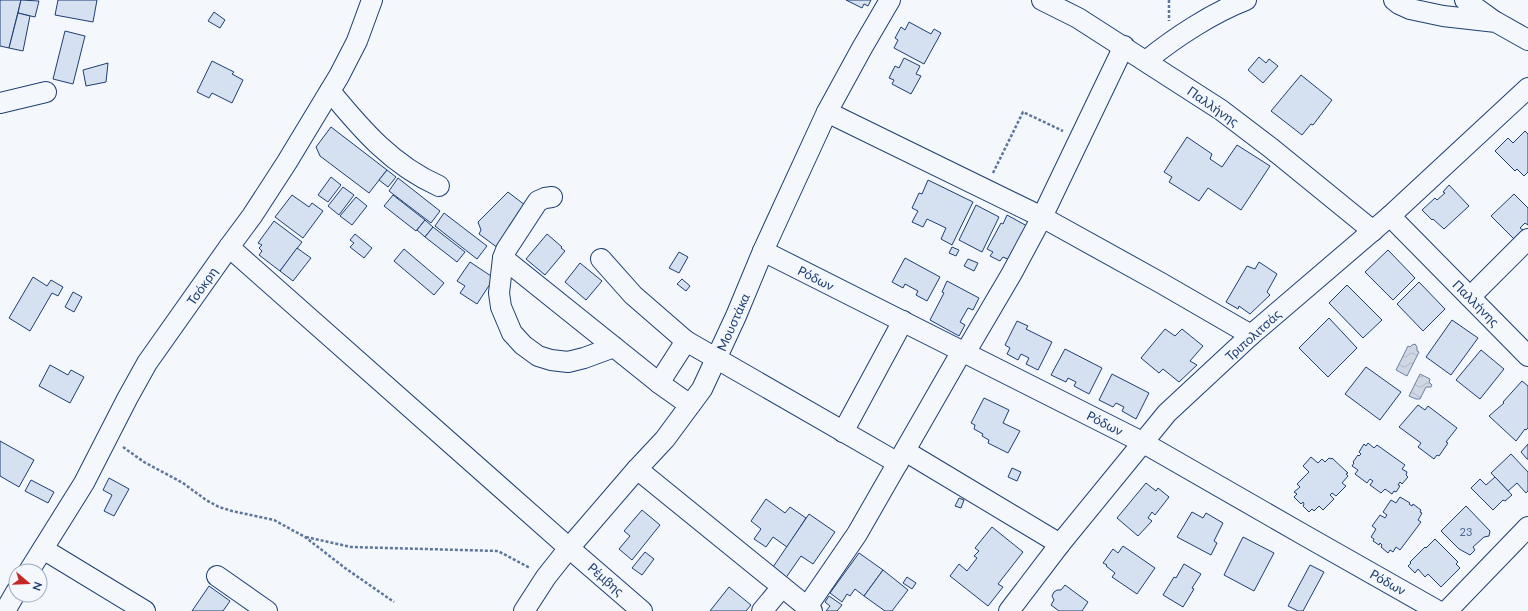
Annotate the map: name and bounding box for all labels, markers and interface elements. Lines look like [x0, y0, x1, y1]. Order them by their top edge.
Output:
street label: Παλλήνης [1184, 82, 1242, 130]
street label: Ρόδων [795, 262, 837, 294]
street label: Τσόκρη [183, 264, 221, 308]
street label: Παλλήνης [1449, 276, 1503, 330]
street label: Μουστάκα [713, 290, 753, 353]
street label: Τριπολιτσάς [1222, 306, 1284, 364]
street label: Ρόδων [1084, 407, 1126, 439]
house number: 23 [1460, 525, 1472, 538]
street label: Ρέμβης [585, 559, 627, 599]
north arrow [8, 563, 48, 603]
street label: Ρόδων [1367, 566, 1409, 598]
text: N [30, 580, 45, 593]

